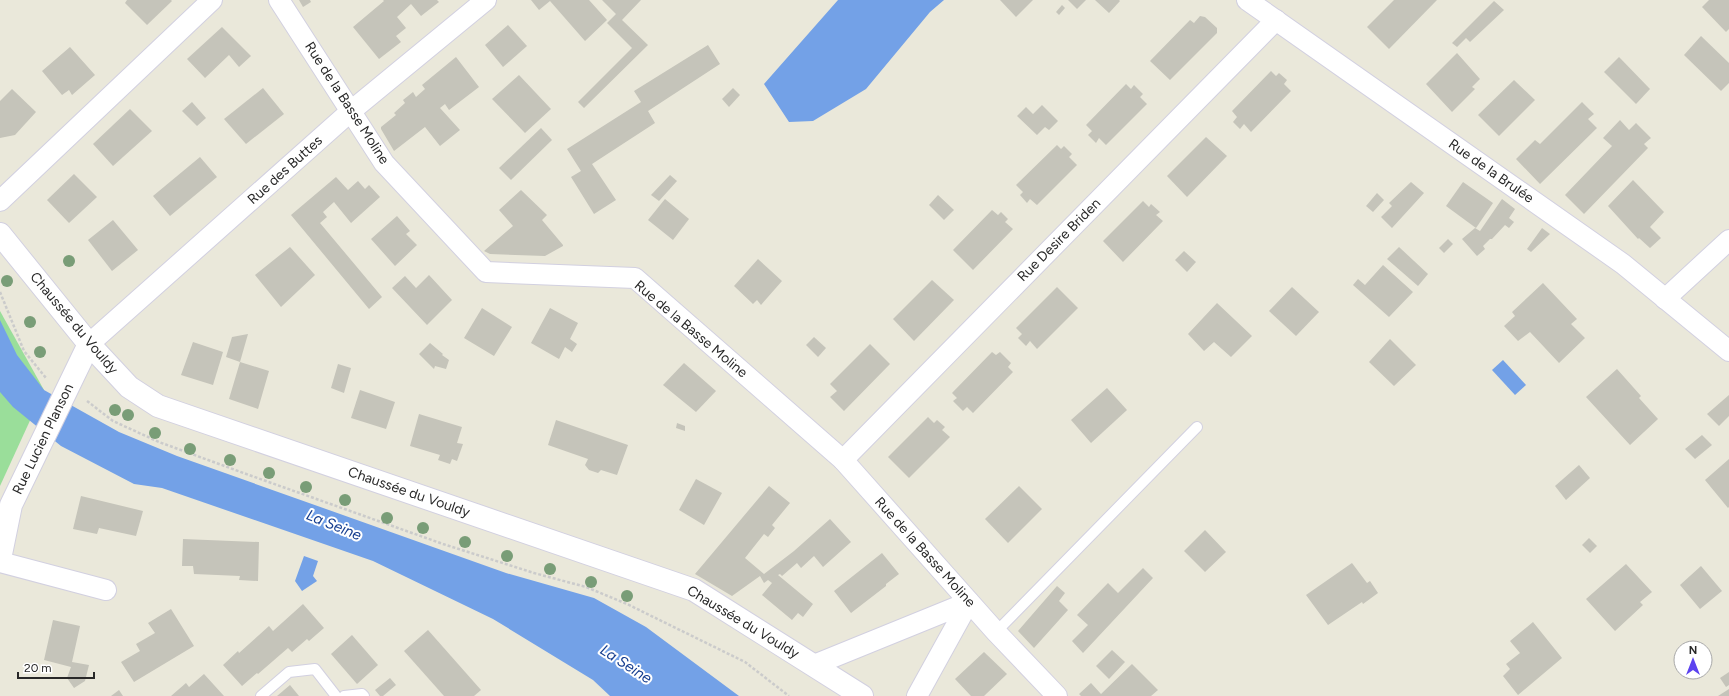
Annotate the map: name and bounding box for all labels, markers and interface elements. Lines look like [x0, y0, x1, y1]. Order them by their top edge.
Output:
street label: Rue de la Basse Moline [301, 39, 393, 168]
street label: Rue des Buttes [244, 132, 326, 208]
street label: Rue de la Brulée [1445, 135, 1537, 207]
street label: Rue Desire Briden [1014, 195, 1104, 285]
street label: Chaussée du Vouldy [26, 269, 122, 378]
street label: Rue de la Basse Moline [631, 277, 751, 381]
street label: Rue Lucien Planson [9, 381, 77, 497]
street label: Chaussée du Vouldy [346, 463, 473, 521]
street label: Rue de la Basse Moline [871, 493, 979, 611]
water label: La Seine [304, 506, 364, 544]
street label: Chaussée du Vouldy [684, 582, 803, 663]
north arrow [1673, 640, 1713, 680]
water label: La Seine [597, 641, 655, 687]
text: N [1689, 644, 1697, 657]
scale bar [18, 654, 94, 680]
text: 20 m [24, 661, 52, 675]

